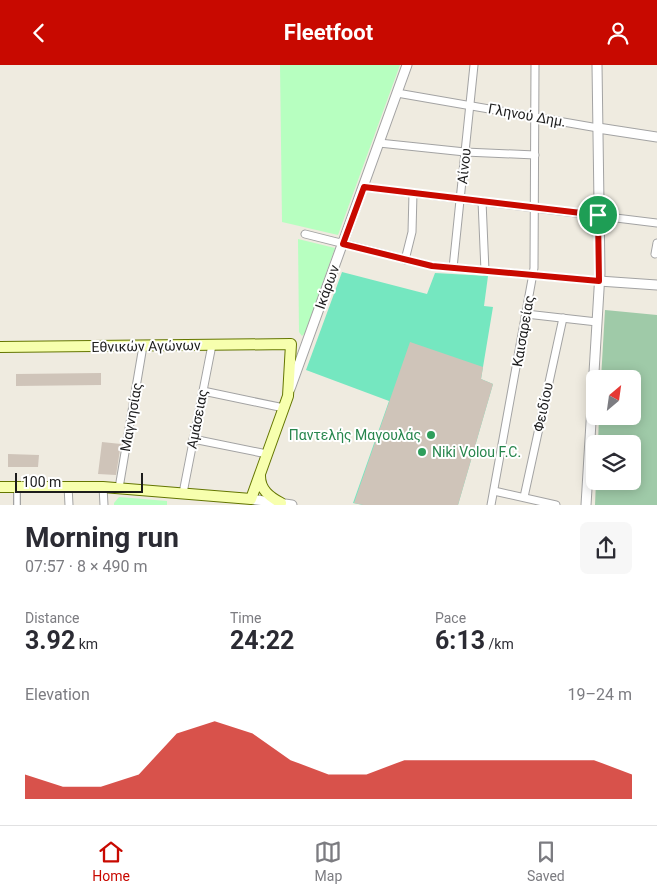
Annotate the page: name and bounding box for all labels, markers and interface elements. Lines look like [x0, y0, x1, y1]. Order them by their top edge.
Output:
icon: back [25, 19, 53, 47]
icon: person [604, 19, 632, 47]
text: Fleetfoot [284, 20, 373, 45]
street label: Γληνού Δημ. [487, 100, 567, 130]
street label: Αίνου [454, 147, 474, 185]
pin [577, 194, 619, 236]
icon: arrive [584, 201, 612, 229]
street label: Ικάρων [312, 263, 342, 311]
street label: Καισαρείας [509, 294, 537, 368]
street label: Εθνικών Αγώνων [91, 337, 201, 355]
north arrow [586, 370, 641, 425]
map controls [586, 370, 641, 490]
street label: Μαγνησίας [117, 381, 145, 453]
street label: Φειδίου [530, 381, 556, 433]
street label: Αμάσειας [183, 388, 211, 450]
place label: Παντελής Μαγουλάς [289, 427, 421, 443]
marker: Παντελής Μαγουλάς [425, 429, 437, 441]
button: layers [586, 435, 641, 490]
place label: Niki Volou F.C. [432, 444, 521, 460]
marker: Niki Volou F.C. [416, 446, 428, 458]
scale bar [15, 470, 142, 493]
text: 100 m [22, 474, 61, 490]
text: Morning run [25, 521, 179, 554]
button: share [580, 522, 632, 574]
text: 07:57 · 8 × 490 m [25, 557, 147, 576]
text: Distance [25, 610, 80, 626]
text: Time [230, 610, 261, 626]
text: Pace [435, 610, 466, 626]
text: 3.92 [25, 626, 75, 655]
text: 24:22 [230, 626, 294, 655]
text: 6:13 [435, 626, 485, 655]
text: km [75, 636, 98, 652]
text: /km [485, 636, 514, 652]
text: Elevation [25, 685, 90, 704]
text: 19–24 m [568, 685, 632, 704]
tab: Home [92, 838, 130, 884]
tab: Map [314, 838, 342, 884]
tab: Saved [527, 838, 565, 884]

